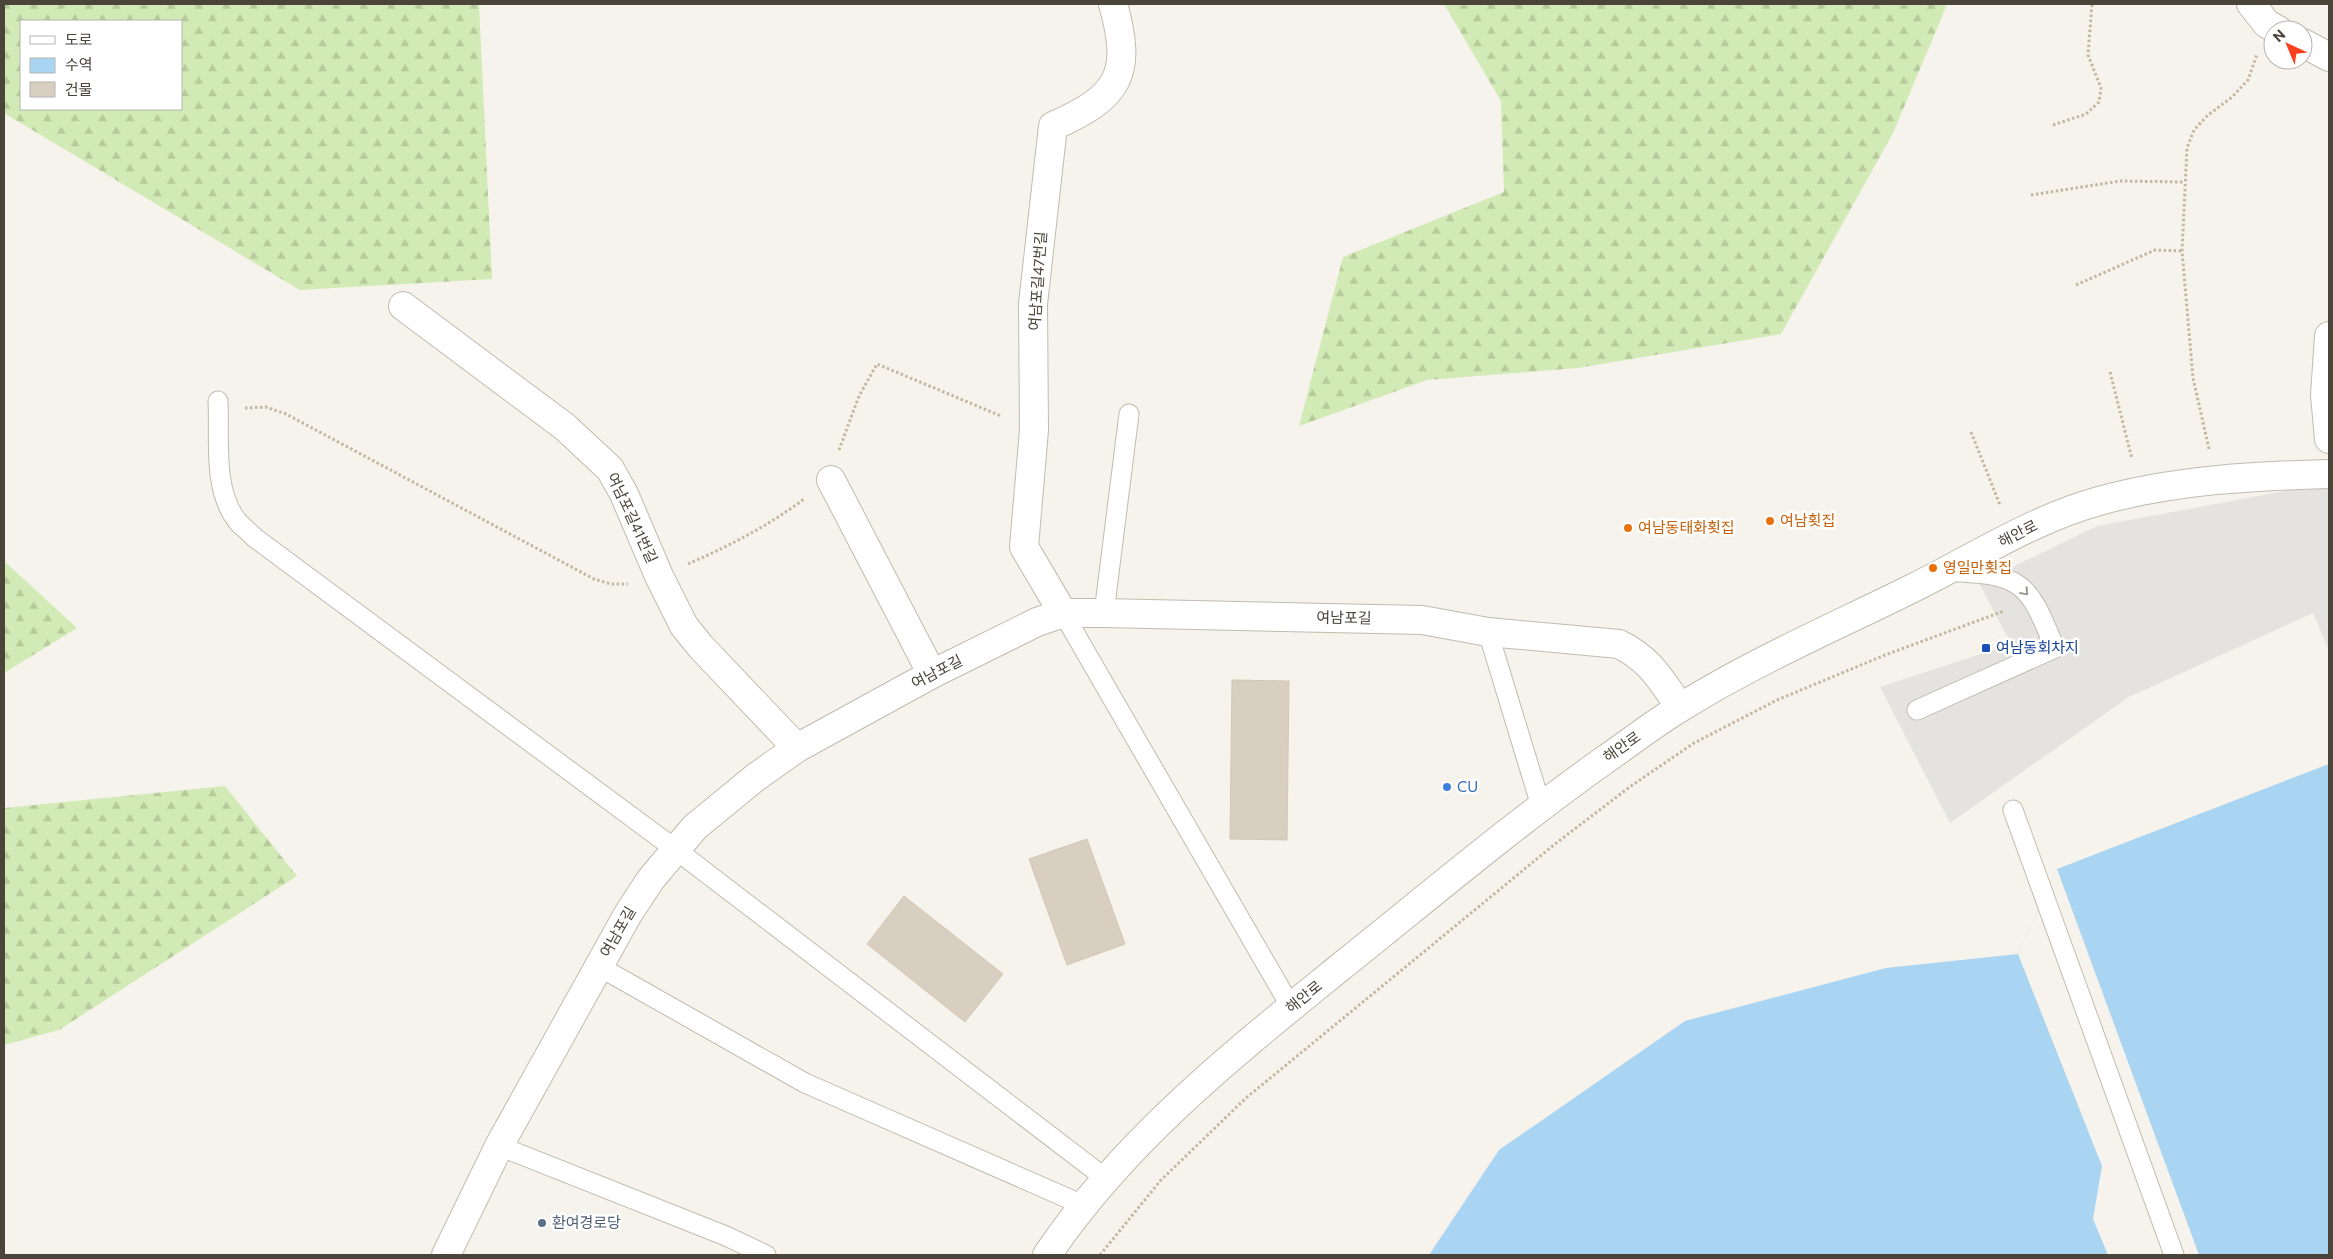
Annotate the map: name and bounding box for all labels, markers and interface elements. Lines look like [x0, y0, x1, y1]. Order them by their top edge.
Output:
legend [20, 20, 182, 110]
north arrow [2263, 20, 2313, 70]
text: N [2269, 26, 2288, 45]
text: 도로 [65, 30, 93, 48]
text: 수역 [65, 55, 93, 73]
text: 건물 [65, 80, 93, 98]
street label: 여남포길47번길 [1025, 231, 1049, 331]
street label: 여남포길41번길 [604, 469, 662, 566]
place label: 여남횟집 [1780, 511, 1835, 529]
marker: 여남횟집 [1764, 515, 1776, 527]
street label: 해안로 [1995, 516, 2040, 551]
place label: 여남동태화횟집 [1638, 518, 1735, 536]
marker: 여남동태화횟집 [1622, 522, 1634, 534]
place label: 영일만횟집 [1943, 558, 2012, 576]
marker: 영일만횟집 [1927, 562, 1939, 574]
one-way arrow [2019, 587, 2028, 596]
street label: 여남포길 [1316, 608, 1372, 626]
place label: 여남동회차지 [1996, 638, 2079, 656]
marker: 여남동회차지 [1980, 642, 1992, 654]
street label: 여남포길 [908, 651, 965, 692]
street label: 해안로 [1599, 727, 1644, 765]
place label: CU [1457, 777, 1478, 795]
marker: CU [1441, 781, 1453, 793]
street label: 여남포길 [596, 903, 639, 960]
street label: 해안로 [1282, 976, 1325, 1016]
place label: 환여경로당 [552, 1213, 621, 1231]
marker: 환여경로당 [536, 1217, 548, 1229]

